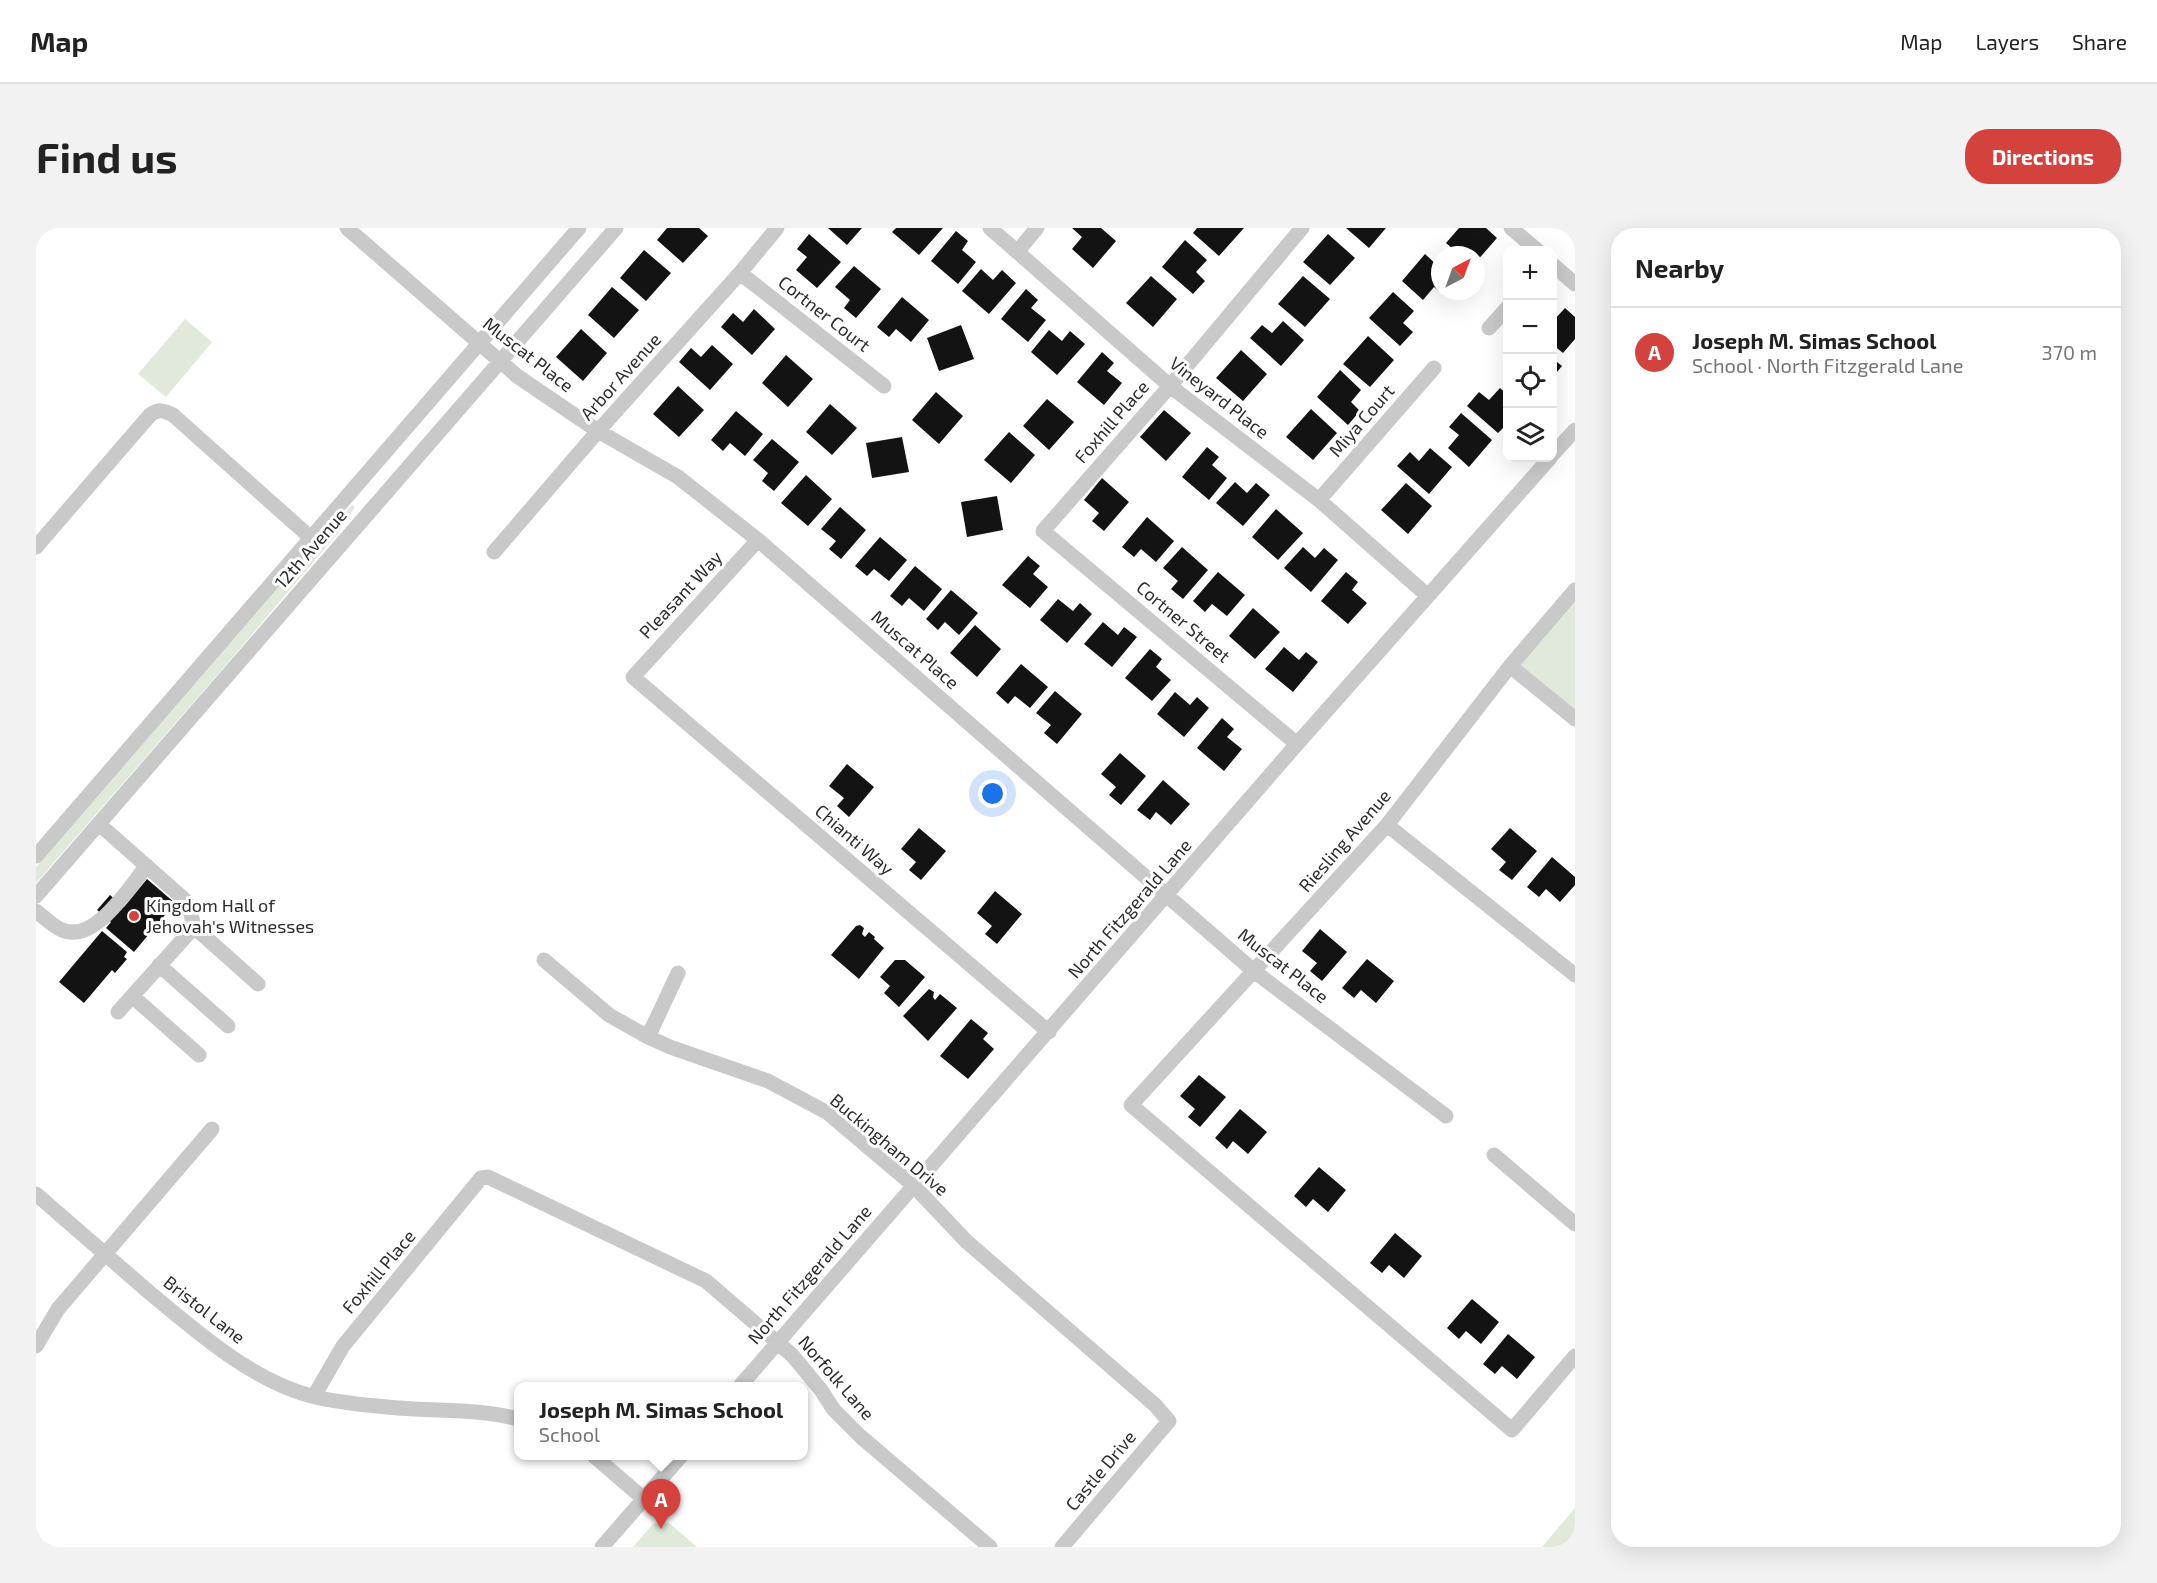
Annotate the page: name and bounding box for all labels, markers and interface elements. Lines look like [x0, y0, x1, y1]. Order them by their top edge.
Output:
text: Map [30, 24, 88, 58]
text: Map [1900, 29, 1942, 54]
text: Layers [1975, 29, 2039, 54]
text: Share [2072, 29, 2127, 54]
button: Directions [1965, 129, 2121, 184]
text: Find us [36, 131, 178, 181]
north arrow [1431, 246, 1485, 300]
map controls [1503, 246, 1557, 462]
button: + [1503, 246, 1557, 300]
text: Nearby [1635, 252, 1724, 283]
street label: Cortner Court [774, 271, 875, 356]
button: − [1503, 300, 1557, 354]
street label: Muscat Place [479, 312, 578, 396]
text: Joseph M. Simas School [1692, 327, 1937, 353]
street label: Arbor Avenue [575, 328, 665, 424]
text: A [1648, 340, 1661, 364]
text: 370 m [2042, 340, 2097, 364]
street label: Vineyard Place [1165, 351, 1274, 443]
text: School · North Fitzgerald Lane [1692, 353, 1963, 377]
button: locate [1503, 354, 1557, 408]
street label: Foxhill Place [1069, 376, 1153, 467]
street label: Miya Court [1324, 380, 1399, 461]
button: layers [1503, 408, 1557, 462]
street label: 12th Avenue [270, 504, 351, 593]
street label: Pleasant Way [634, 546, 727, 643]
street label: Cortner Street [1132, 576, 1235, 667]
street label: Muscat Place [867, 605, 964, 693]
your location [978, 779, 1007, 808]
street label: Riesling Avenue [1294, 785, 1395, 896]
street label: Chianti Way [811, 799, 899, 880]
street label: North Fitzgerald Lane [1063, 834, 1196, 982]
place label: Kingdom Hall of Jehovah's Witnesses [146, 894, 314, 937]
marker: Kingdom Hall of Jehovah's Witnesses [127, 909, 141, 923]
street label: Muscat Place [1234, 923, 1333, 1007]
street label: Buckingham Drive [826, 1088, 953, 1200]
street label: North Fitzgerald Lane [743, 1200, 876, 1348]
street label: Foxhill Place [337, 1225, 420, 1318]
street label: Bristol Lane [160, 1271, 250, 1348]
street label: Norfolk Lane [794, 1331, 879, 1424]
popup [514, 1382, 808, 1460]
text: Joseph M. Simas School [539, 1396, 783, 1422]
text: School [539, 1422, 600, 1446]
street label: Castle Drive [1060, 1426, 1140, 1515]
pin: A [642, 1480, 680, 1529]

